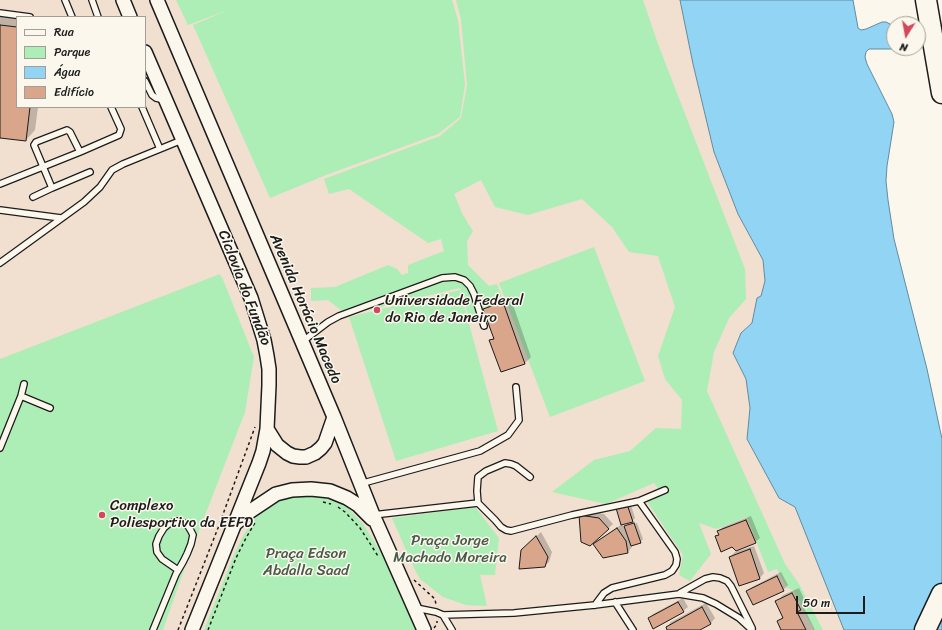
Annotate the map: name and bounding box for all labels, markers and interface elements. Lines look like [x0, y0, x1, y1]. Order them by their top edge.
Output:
legend [16, 16, 146, 108]
north arrow [886, 16, 926, 56]
text: Rua [54, 21, 74, 43]
text: N [898, 37, 909, 57]
text: Parque [54, 41, 90, 63]
text: Água [54, 61, 80, 83]
text: Edifício [54, 81, 94, 103]
street label: Ciclovia do Fundão [214, 228, 274, 348]
street label: Avenida Horácio Macedo [265, 231, 345, 387]
place label: Universidade Federal do Rio de Janeiro [385, 292, 523, 327]
marker: Universidade Federal do Rio de Janeiro [372, 305, 382, 315]
place label: Complexo Poliesportivo da EEFD [110, 497, 253, 532]
marker: Complexo Poliesportivo da EEFD [97, 510, 107, 520]
park label: Praça Jorge Machado Moreira [393, 532, 507, 567]
park label: Praça Edson Abdalla Saad [263, 545, 349, 580]
scale bar [798, 588, 867, 614]
text: 50 m [803, 592, 830, 614]

